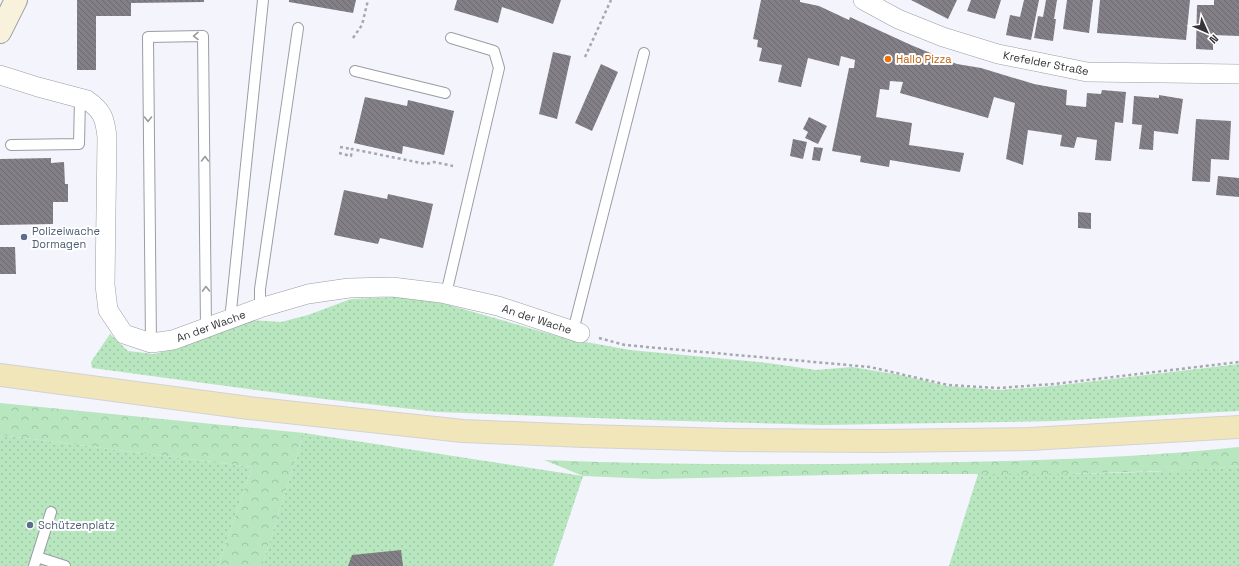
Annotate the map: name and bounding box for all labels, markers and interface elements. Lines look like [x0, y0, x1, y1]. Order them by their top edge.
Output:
north arrow [1187, 12, 1227, 52]
one-way arrow [193, 32, 199, 41]
text: N [1207, 32, 1222, 47]
street label: Krefelder Straße [1002, 48, 1090, 78]
place label: Hallo Pizza [896, 52, 952, 66]
marker: Hallo Pizza [883, 54, 893, 64]
one-way arrow [144, 116, 152, 122]
one-way arrow [200, 156, 209, 162]
place label: Polizeiwache Dormagen [32, 224, 100, 251]
marker: Polizeiwache Dormagen [19, 232, 29, 242]
one-way arrow [202, 286, 210, 292]
street label: An der Wache [500, 301, 574, 337]
street label: An der Wache [175, 307, 247, 345]
place label: Schützenplatz [38, 518, 115, 532]
marker: Schützenplatz [25, 520, 35, 530]

